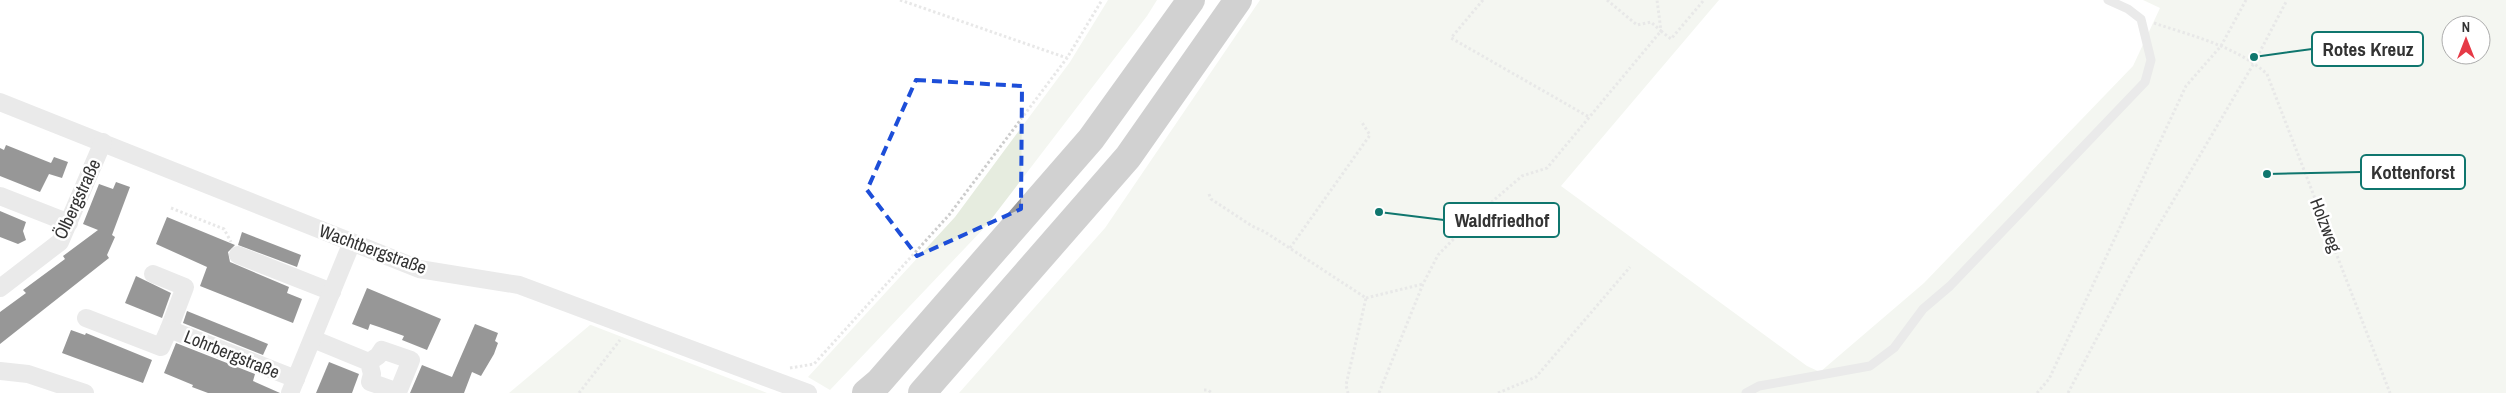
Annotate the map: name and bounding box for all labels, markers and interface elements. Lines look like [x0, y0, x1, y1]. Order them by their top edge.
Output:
north arrow [2441, 15, 2491, 65]
text: N [2462, 18, 2470, 36]
callout: Rotes Kreuz [2312, 32, 2423, 66]
text: Rotes Kreuz [2323, 36, 2414, 62]
street label: Ölbergstraße [47, 155, 107, 243]
callout: Kottenforst [2361, 155, 2465, 189]
text: Kottenforst [2371, 159, 2455, 185]
street label: Holzweg [2304, 194, 2348, 257]
callout: Waldfriedhof [1444, 203, 1559, 237]
text: Waldfriedhof [1455, 207, 1550, 233]
street label: Wachtbergstraße [316, 218, 430, 280]
street label: Lohrbergstraße [181, 324, 283, 384]

